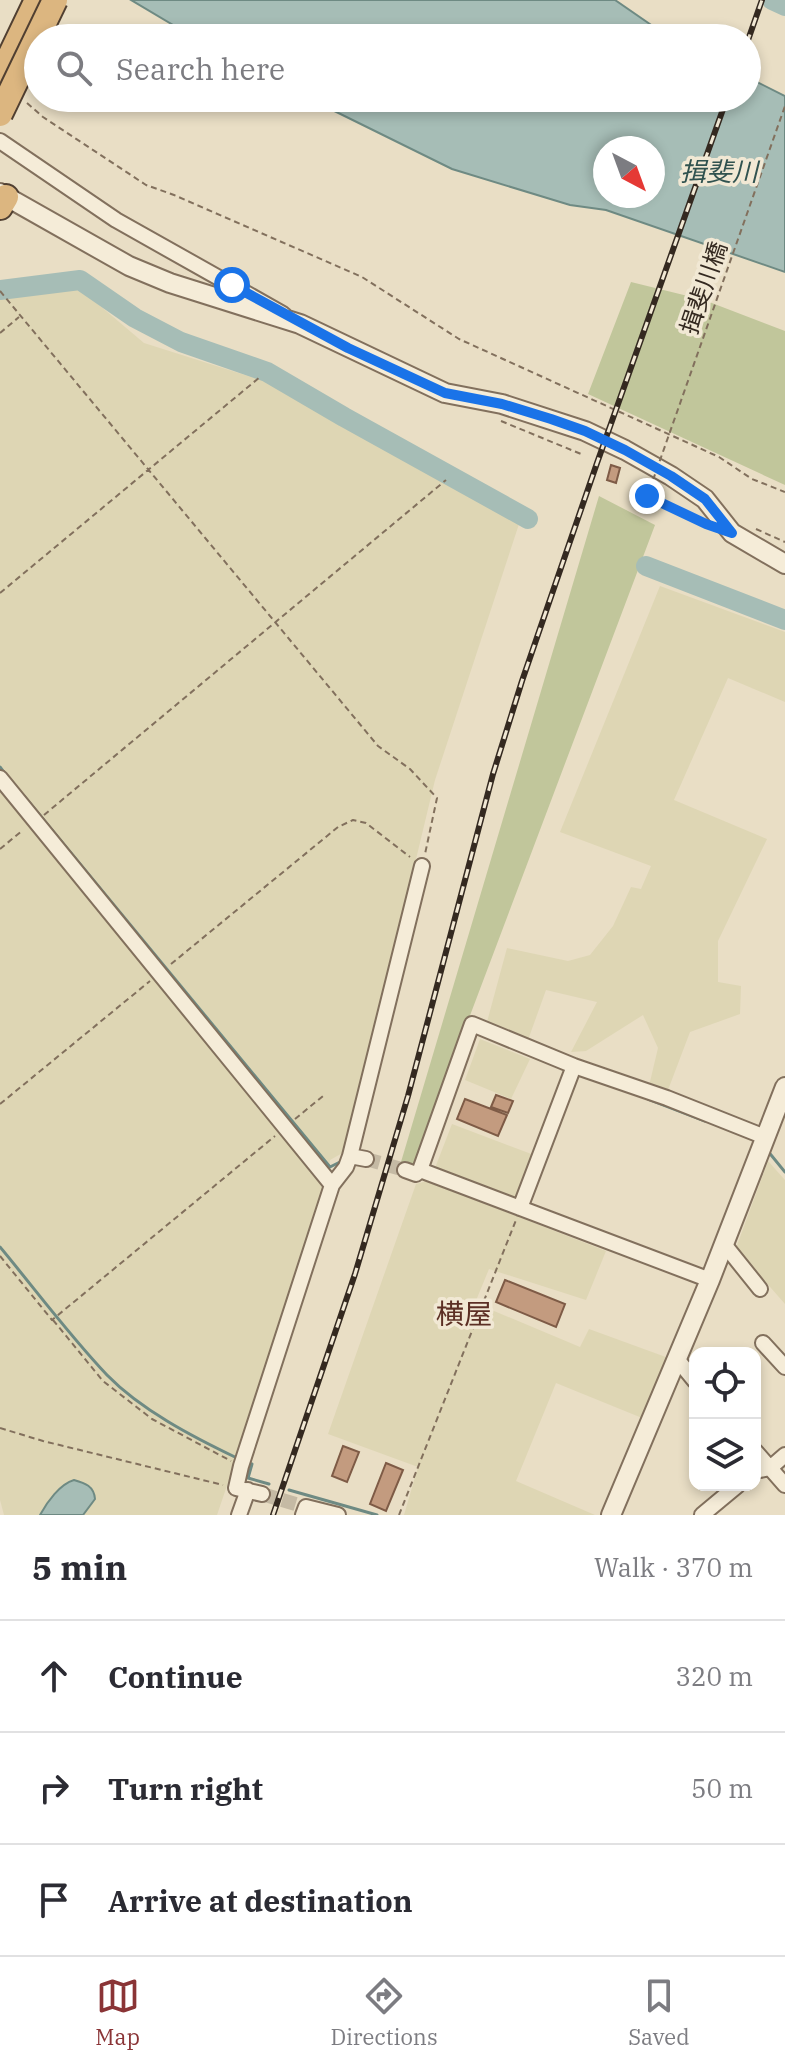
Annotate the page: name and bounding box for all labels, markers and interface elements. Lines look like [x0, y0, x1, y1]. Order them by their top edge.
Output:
search box [24, 24, 761, 112]
icon: search [52, 46, 96, 90]
text: Search here [116, 49, 285, 88]
north arrow [593, 136, 665, 208]
water label: 揖斐川 [680, 154, 761, 188]
street label: 揖斐川橋 [672, 237, 734, 338]
route start [214, 267, 250, 303]
route end [629, 478, 665, 514]
district label: 横屋 [436, 1295, 492, 1332]
map controls [689, 1347, 761, 1491]
button: locate [689, 1347, 761, 1419]
button: layers [689, 1419, 761, 1491]
text: 5 min [32, 1545, 127, 1589]
text: Walk · 370 m [594, 1550, 753, 1584]
icon: ahead [32, 1654, 76, 1698]
text: Continue [108, 1657, 243, 1696]
text: 320 m [675, 1659, 753, 1693]
icon: right [32, 1766, 76, 1810]
text: Turn right [108, 1769, 263, 1808]
text: 50 m [691, 1771, 753, 1805]
icon: arrive [32, 1878, 76, 1922]
text: Arrive at destination [108, 1881, 413, 1920]
tab: Map [95, 1974, 140, 2051]
tab: Directions [330, 1974, 438, 2051]
tab: Saved [628, 1974, 690, 2051]

